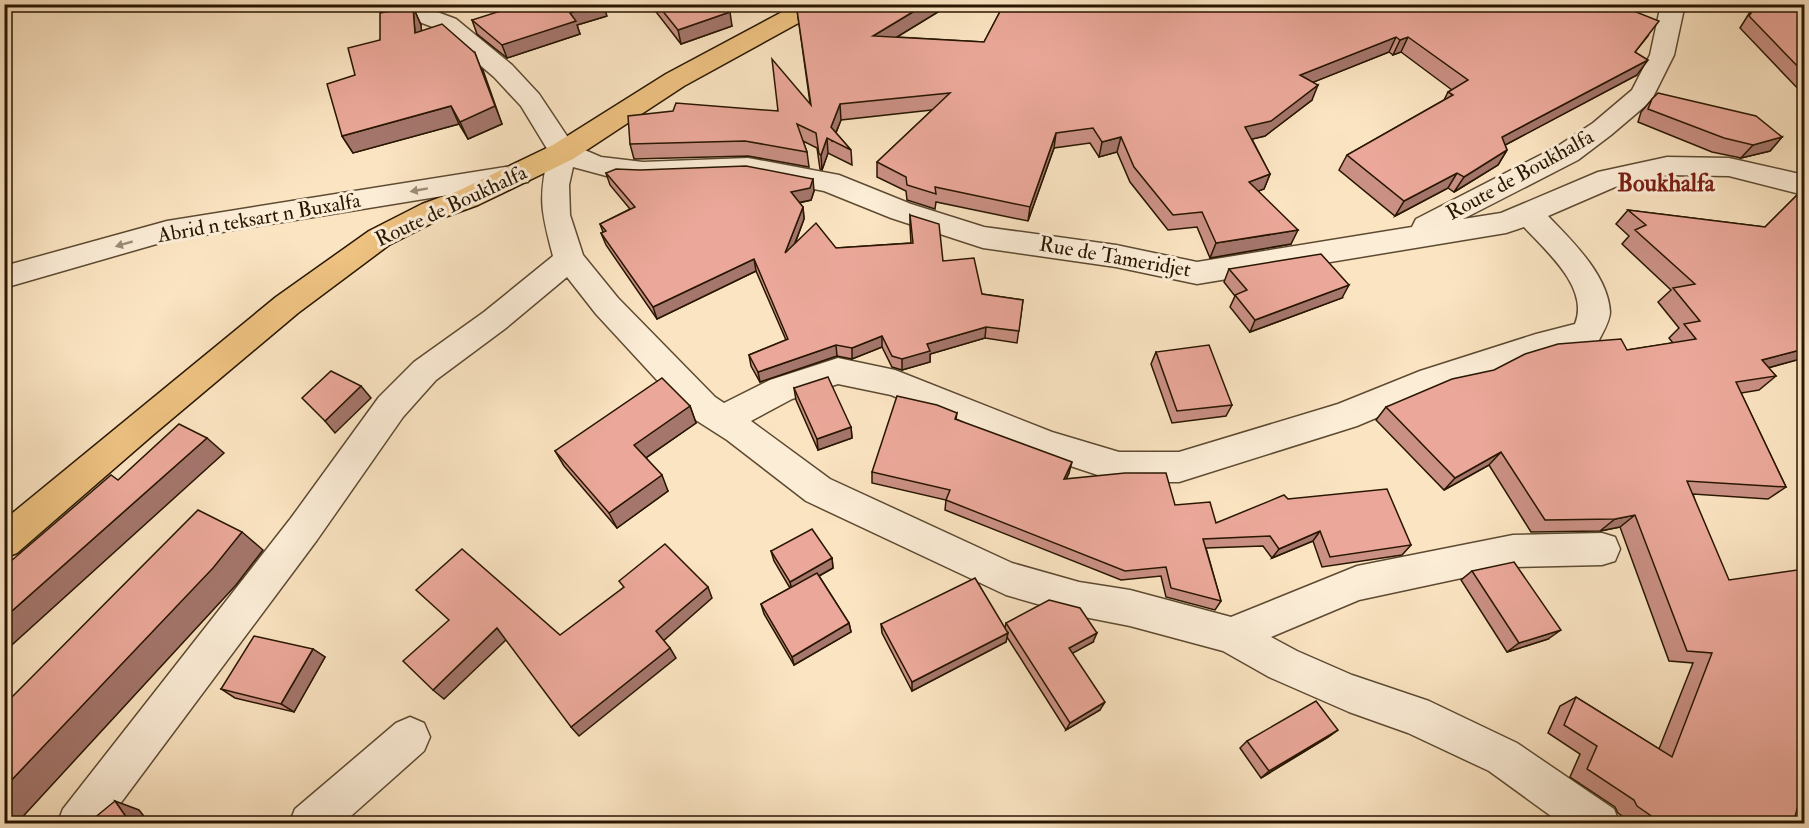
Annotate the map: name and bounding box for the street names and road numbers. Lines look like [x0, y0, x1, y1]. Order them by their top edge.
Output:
street label: Route de Boukhalfa [1442, 123, 1599, 227]
street label: Route de Boukhalfa [371, 159, 532, 253]
street label: Abrid n teksart n Buxalfa [154, 187, 363, 249]
street label: Rue de Tameridjet [1037, 230, 1193, 284]

